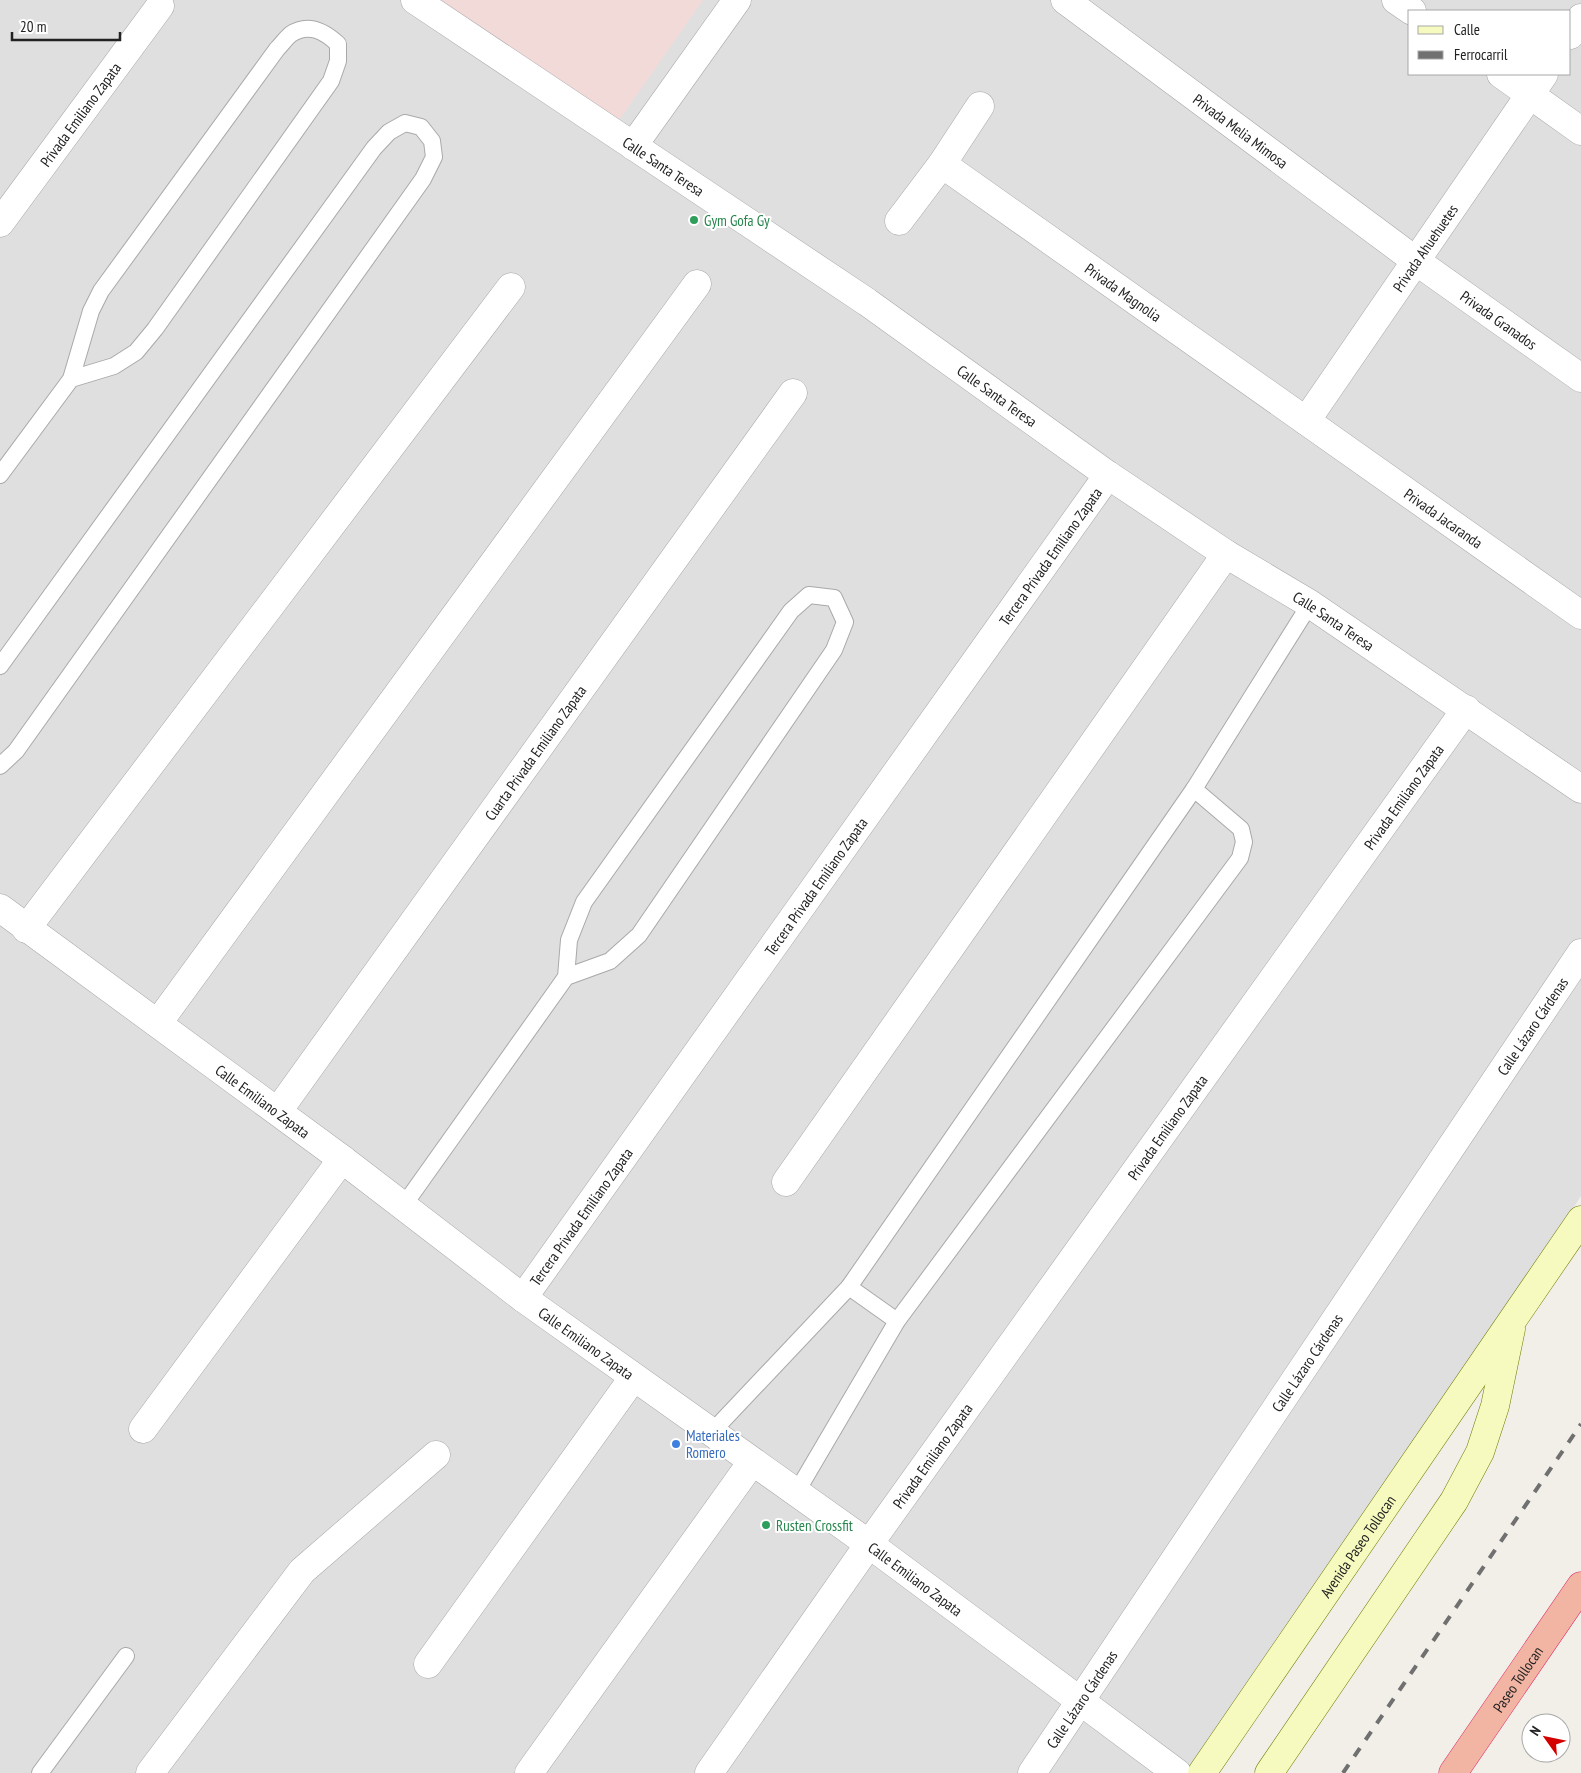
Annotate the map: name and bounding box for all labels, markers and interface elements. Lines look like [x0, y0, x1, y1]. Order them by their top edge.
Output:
scale bar [12, 10, 120, 42]
legend [1408, 10, 1571, 75]
text: 20 m [20, 17, 46, 36]
text: Calle [1454, 20, 1480, 39]
text: Ferrocarril [1454, 45, 1508, 64]
street label: Privada Emiliano Zapata [35, 59, 125, 170]
street label: Privada Melia Mimosa [1190, 89, 1292, 172]
street label: Calle Santa Teresa [619, 132, 708, 200]
street label: Privada Ahuehuetes [1388, 200, 1461, 295]
place label: Gym Gofa Gy [704, 211, 770, 230]
marker: Gym Gofa Gy [688, 214, 700, 226]
street label: Privada Magnolia [1081, 259, 1165, 326]
street label: Privada Granados [1457, 286, 1541, 353]
street label: Calle Santa Teresa [954, 360, 1041, 431]
street label: Tercera Privada Emiliano Zapata [995, 484, 1106, 629]
street label: Privada Jacaranda [1401, 484, 1487, 552]
street label: Calle Santa Teresa [1290, 587, 1378, 655]
street label: Cuarta Privada Emiliano Zapata [480, 681, 590, 824]
street label: Privada Emiliano Zapata [1359, 740, 1447, 853]
street label: Tercera Privada Emiliano Zapata [760, 814, 871, 959]
street label: Calle Lázaro Cárdenas [1493, 973, 1572, 1079]
street label: Calle Emiliano Zapata [212, 1060, 314, 1142]
street label: Privada Emiliano Zapata [1123, 1071, 1211, 1183]
street label: Tercera Privada Emiliano Zapata [525, 1144, 636, 1289]
street label: Calle Emiliano Zapata [535, 1303, 638, 1383]
street label: Calle Lázaro Cárdenas [1267, 1310, 1346, 1415]
street label: Privada Emiliano Zapata [888, 1399, 976, 1512]
place label: Materiales Romero [686, 1426, 740, 1462]
marker: Materiales Romero [670, 1438, 682, 1450]
street label: Avenida Paseo Tollocan [1316, 1491, 1399, 1601]
place label: Rusten Crossfit [776, 1516, 853, 1535]
marker: Rusten Crossfit [760, 1519, 772, 1531]
street label: Calle Emiliano Zapata [865, 1537, 966, 1620]
street label: Paseo Tollocan [1488, 1642, 1547, 1716]
street label: Calle Lázaro Cárdenas [1042, 1646, 1121, 1752]
north arrow [1521, 1713, 1571, 1763]
text: N [1525, 1723, 1545, 1739]

